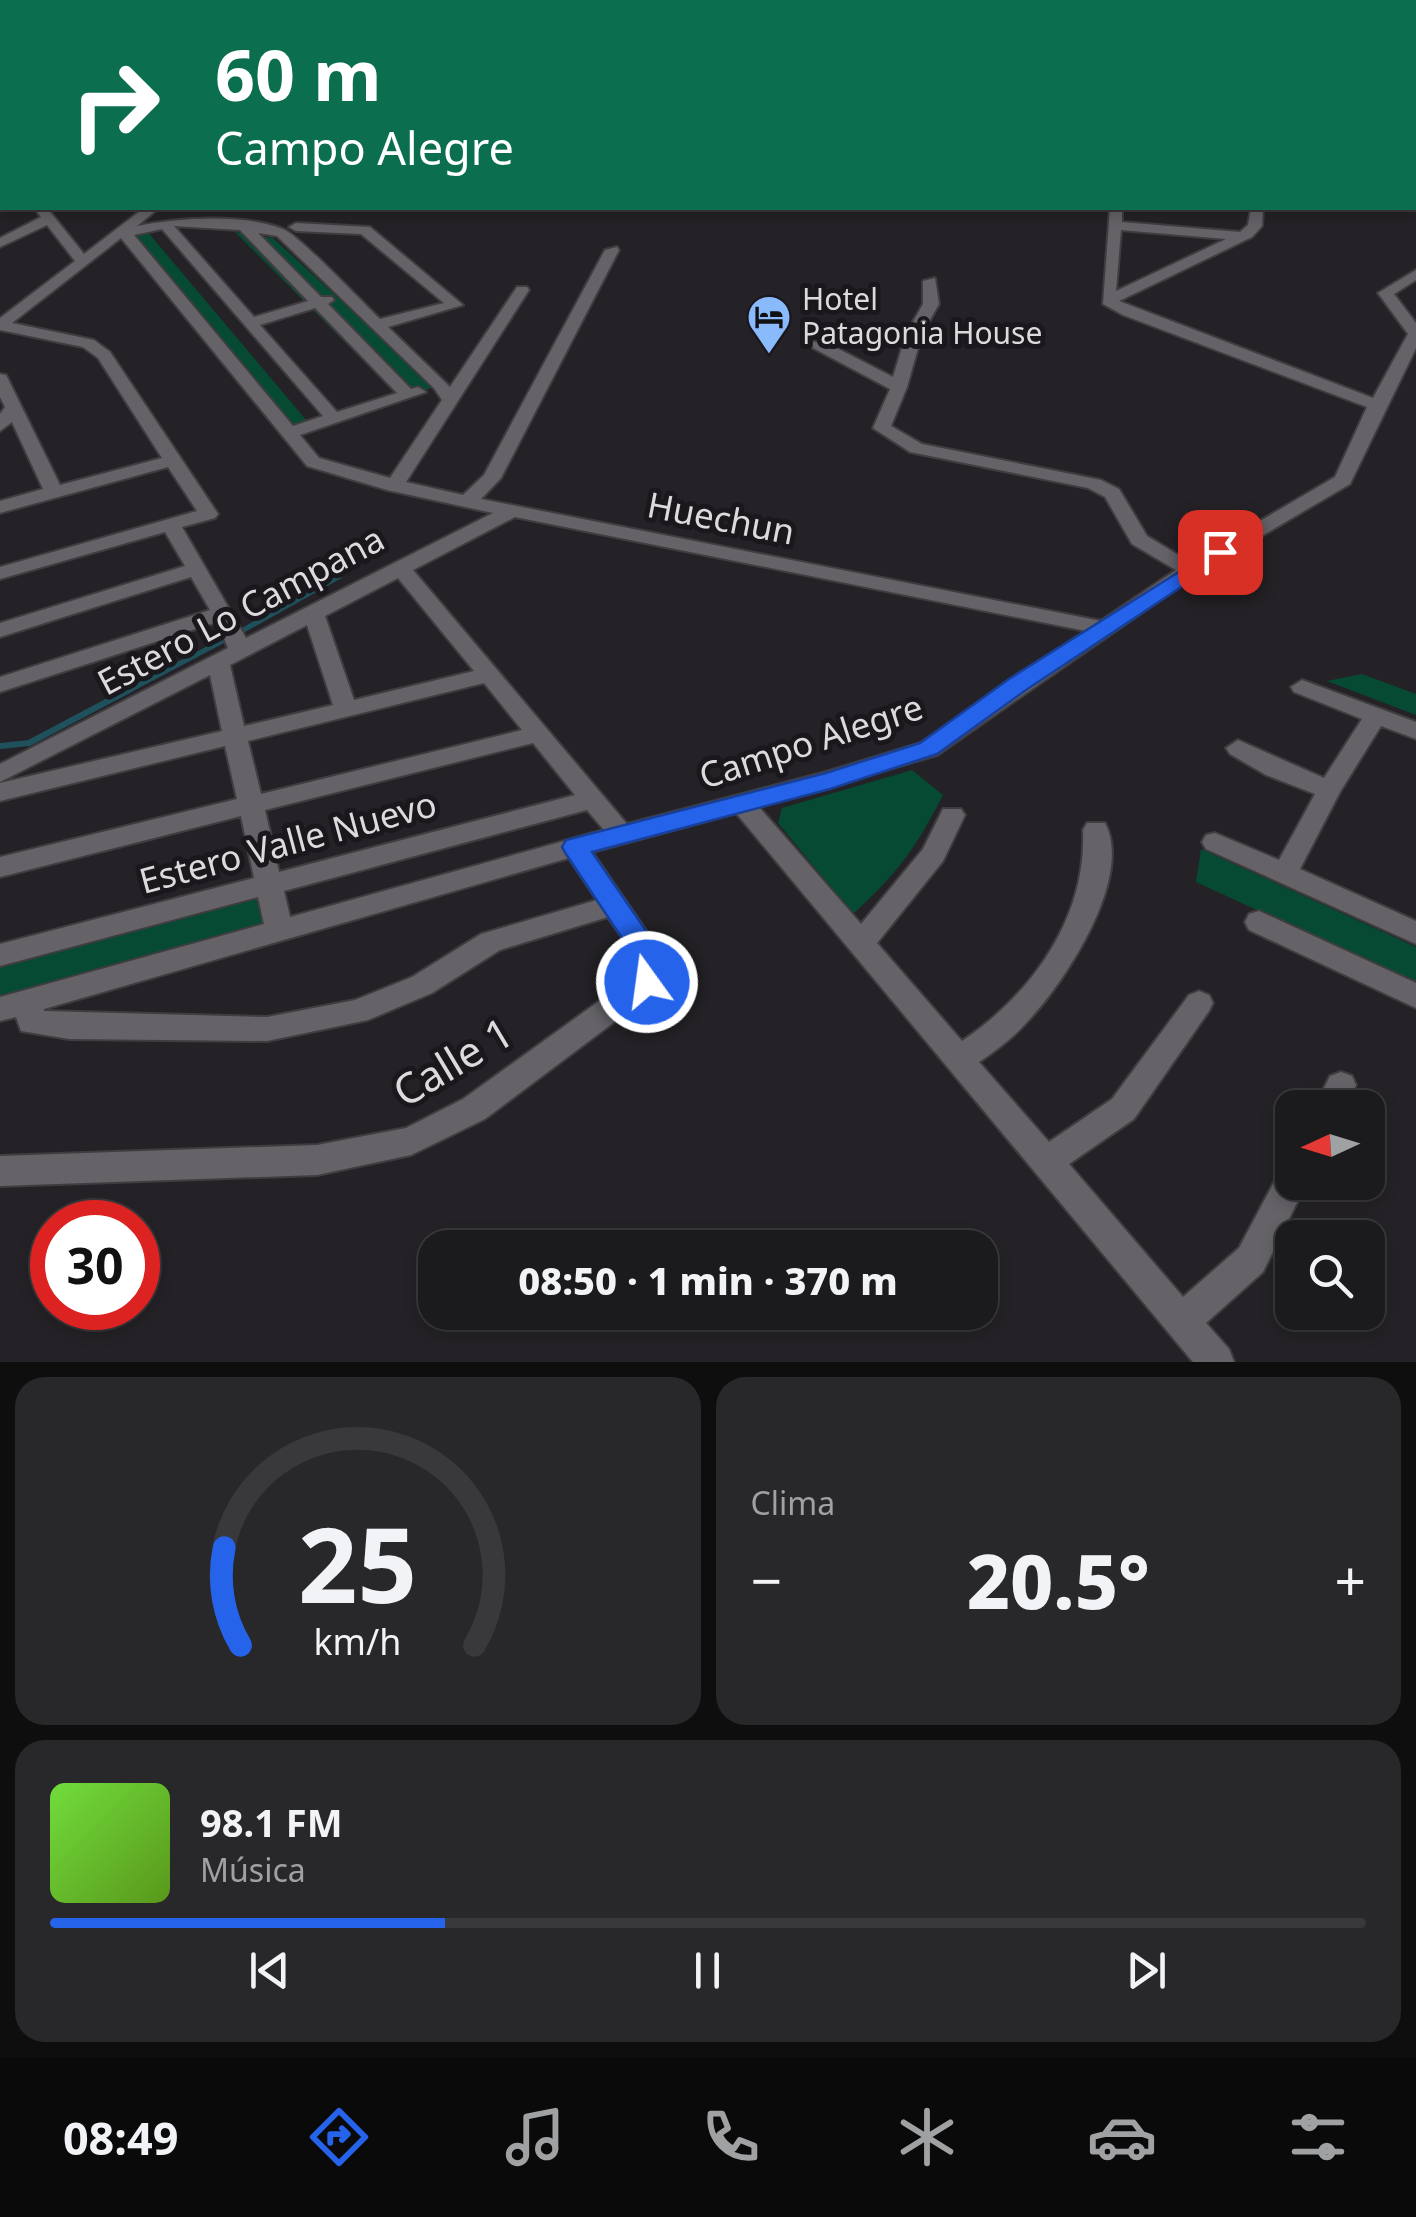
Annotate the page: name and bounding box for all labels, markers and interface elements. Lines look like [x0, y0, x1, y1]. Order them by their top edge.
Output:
text: 60 m [215, 26, 382, 122]
icon: right [50, 40, 180, 170]
text: Campo Alegre [215, 117, 514, 178]
place label: Hotel Patagonia House [802, 278, 1042, 353]
hotel icon: Hotel Patagonia House [746, 294, 792, 355]
street label: Huechun [644, 480, 799, 555]
pin [1178, 510, 1263, 595]
street label: Estero Lo Campana [89, 514, 392, 705]
icon: arrive [1193, 525, 1248, 580]
street label: Campo Alegre [693, 682, 928, 799]
street label: Estero Valle Nuevo [134, 779, 441, 904]
position arrow [595, 930, 699, 1034]
street label: Calle 1 [382, 1003, 523, 1119]
north arrow [1275, 1090, 1385, 1200]
map controls [1275, 1090, 1385, 1330]
speed limit sign: 30 [30, 1200, 160, 1330]
button: search [1275, 1220, 1385, 1330]
text: 08:50 · 1 min · 370 m [518, 1254, 898, 1306]
text: Clima [751, 1481, 835, 1524]
text: 25 [298, 1492, 417, 1633]
text: 20.5° [967, 1529, 1150, 1631]
text: − [751, 1542, 782, 1617]
text: + [1335, 1542, 1366, 1617]
text: km/h [314, 1617, 402, 1665]
text: 98.1 FM [200, 1796, 342, 1848]
text: Música [200, 1848, 306, 1891]
icon: previous [242, 1943, 297, 1998]
icon: pause [680, 1943, 735, 1998]
icon: next [1119, 1943, 1174, 1998]
icon: directions [304, 2102, 374, 2172]
icon: music [500, 2102, 570, 2172]
icon: phone [696, 2102, 766, 2172]
icon: climate [892, 2102, 962, 2172]
icon: car [1087, 2102, 1157, 2172]
icon: filters [1283, 2102, 1353, 2172]
text: 08:49 [63, 2107, 178, 2168]

